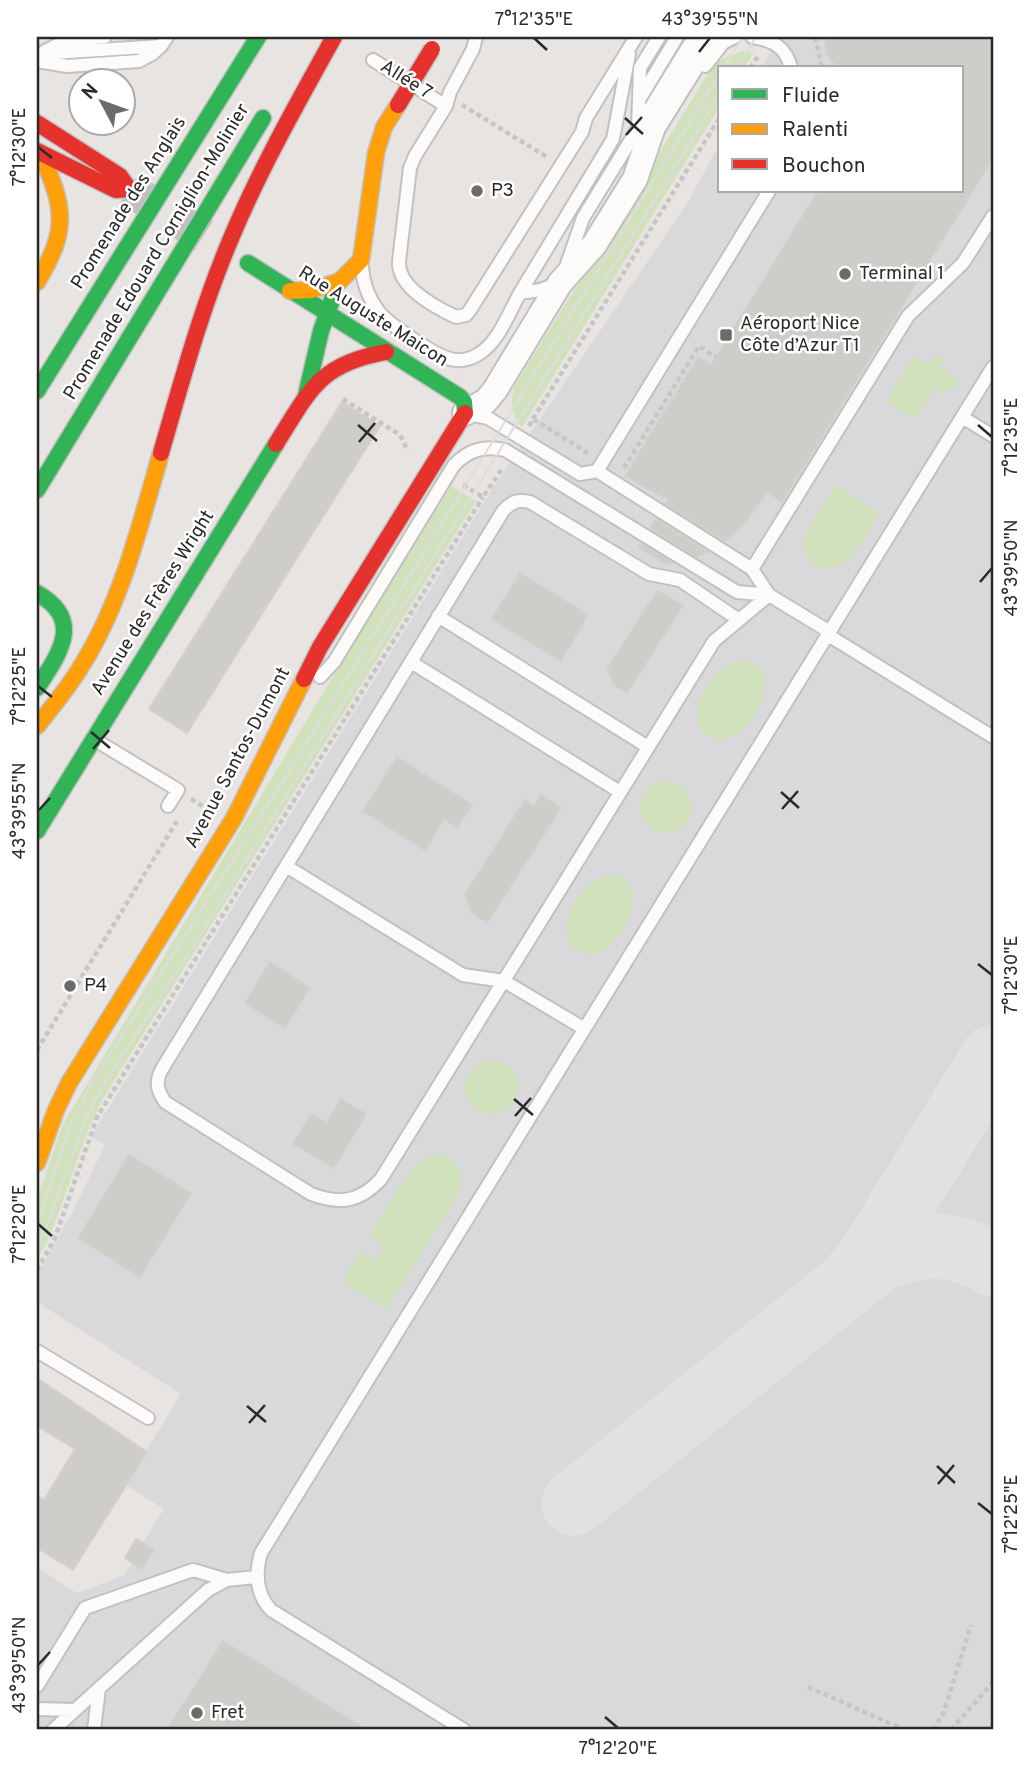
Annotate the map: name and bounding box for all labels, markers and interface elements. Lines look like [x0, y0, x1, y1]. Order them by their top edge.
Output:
text: 7°12'35"E [495, 9, 573, 32]
text: 43°39'55"N [662, 9, 758, 32]
street label: Allée 7 [375, 55, 437, 105]
north arrow [66, 66, 136, 136]
legend [718, 66, 964, 192]
text: N [77, 79, 104, 105]
text: Fluide [782, 83, 840, 110]
street label: Promenade Edouard Corniglion-Molinier [59, 99, 256, 405]
text: 7°12'30"E [9, 108, 32, 186]
street label: Promenade des Anglais [66, 112, 192, 294]
text: Ralenti [782, 117, 848, 144]
text: Bouchon [782, 153, 865, 180]
place label: P3 [491, 179, 514, 203]
marker: P3 [469, 183, 485, 199]
street label: Rue Auguste Maicon [294, 261, 452, 373]
place label: Terminal 1 [859, 262, 944, 286]
marker: Terminal 1 [837, 266, 853, 282]
place label: Aéroport Nice Côte d’Azur T1 [740, 312, 860, 358]
marker: Aéroport Nice Côte d’Azur T1 [718, 327, 734, 343]
text: 7°12'35"E [1001, 398, 1024, 476]
street label: Avenue des Frères Wright [86, 506, 220, 700]
text: 43°39'50"N [1001, 519, 1024, 617]
text: 7°12'25"E [9, 647, 32, 725]
street label: Avenue Santos-Dumont [180, 663, 296, 853]
text: 43°39'55"N [9, 763, 32, 859]
text: 7°12'30"E [1001, 936, 1024, 1014]
place label: P4 [84, 974, 107, 998]
marker: P4 [62, 978, 78, 994]
text: 7°12'20"E [9, 1185, 32, 1263]
text: 7°12'25"E [1001, 1475, 1024, 1553]
text: 43°39'50"N [9, 1616, 32, 1714]
place label: Fret [211, 1701, 244, 1725]
marker: Fret [189, 1705, 205, 1721]
text: 7°12'20"E [579, 1738, 657, 1761]

